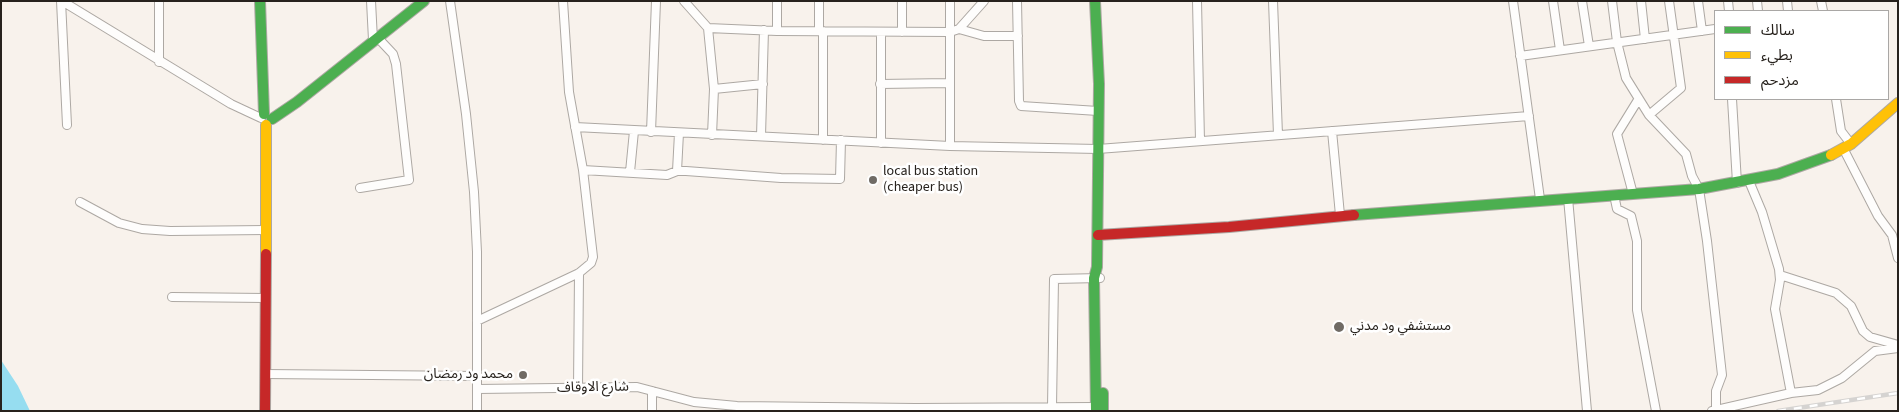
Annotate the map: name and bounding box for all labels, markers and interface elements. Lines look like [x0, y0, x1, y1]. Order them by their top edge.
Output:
legend [1714, 10, 1889, 100]
text: سالك [1761, 20, 1795, 41]
text: بطيء [1761, 45, 1793, 66]
text: مزدحم [1761, 70, 1799, 91]
place label: local bus station (cheaper bus) [883, 164, 978, 196]
marker: local bus station (cheaper bus) [867, 174, 879, 186]
place label: مستشفي ود مدني [1350, 319, 1451, 335]
marker: مستشفي ود مدني [1332, 320, 1346, 334]
place label: محمد ود رمضان [424, 367, 513, 383]
marker: محمد ود رمضان [517, 369, 529, 381]
street label: شارع الاوقاف [557, 379, 629, 397]

